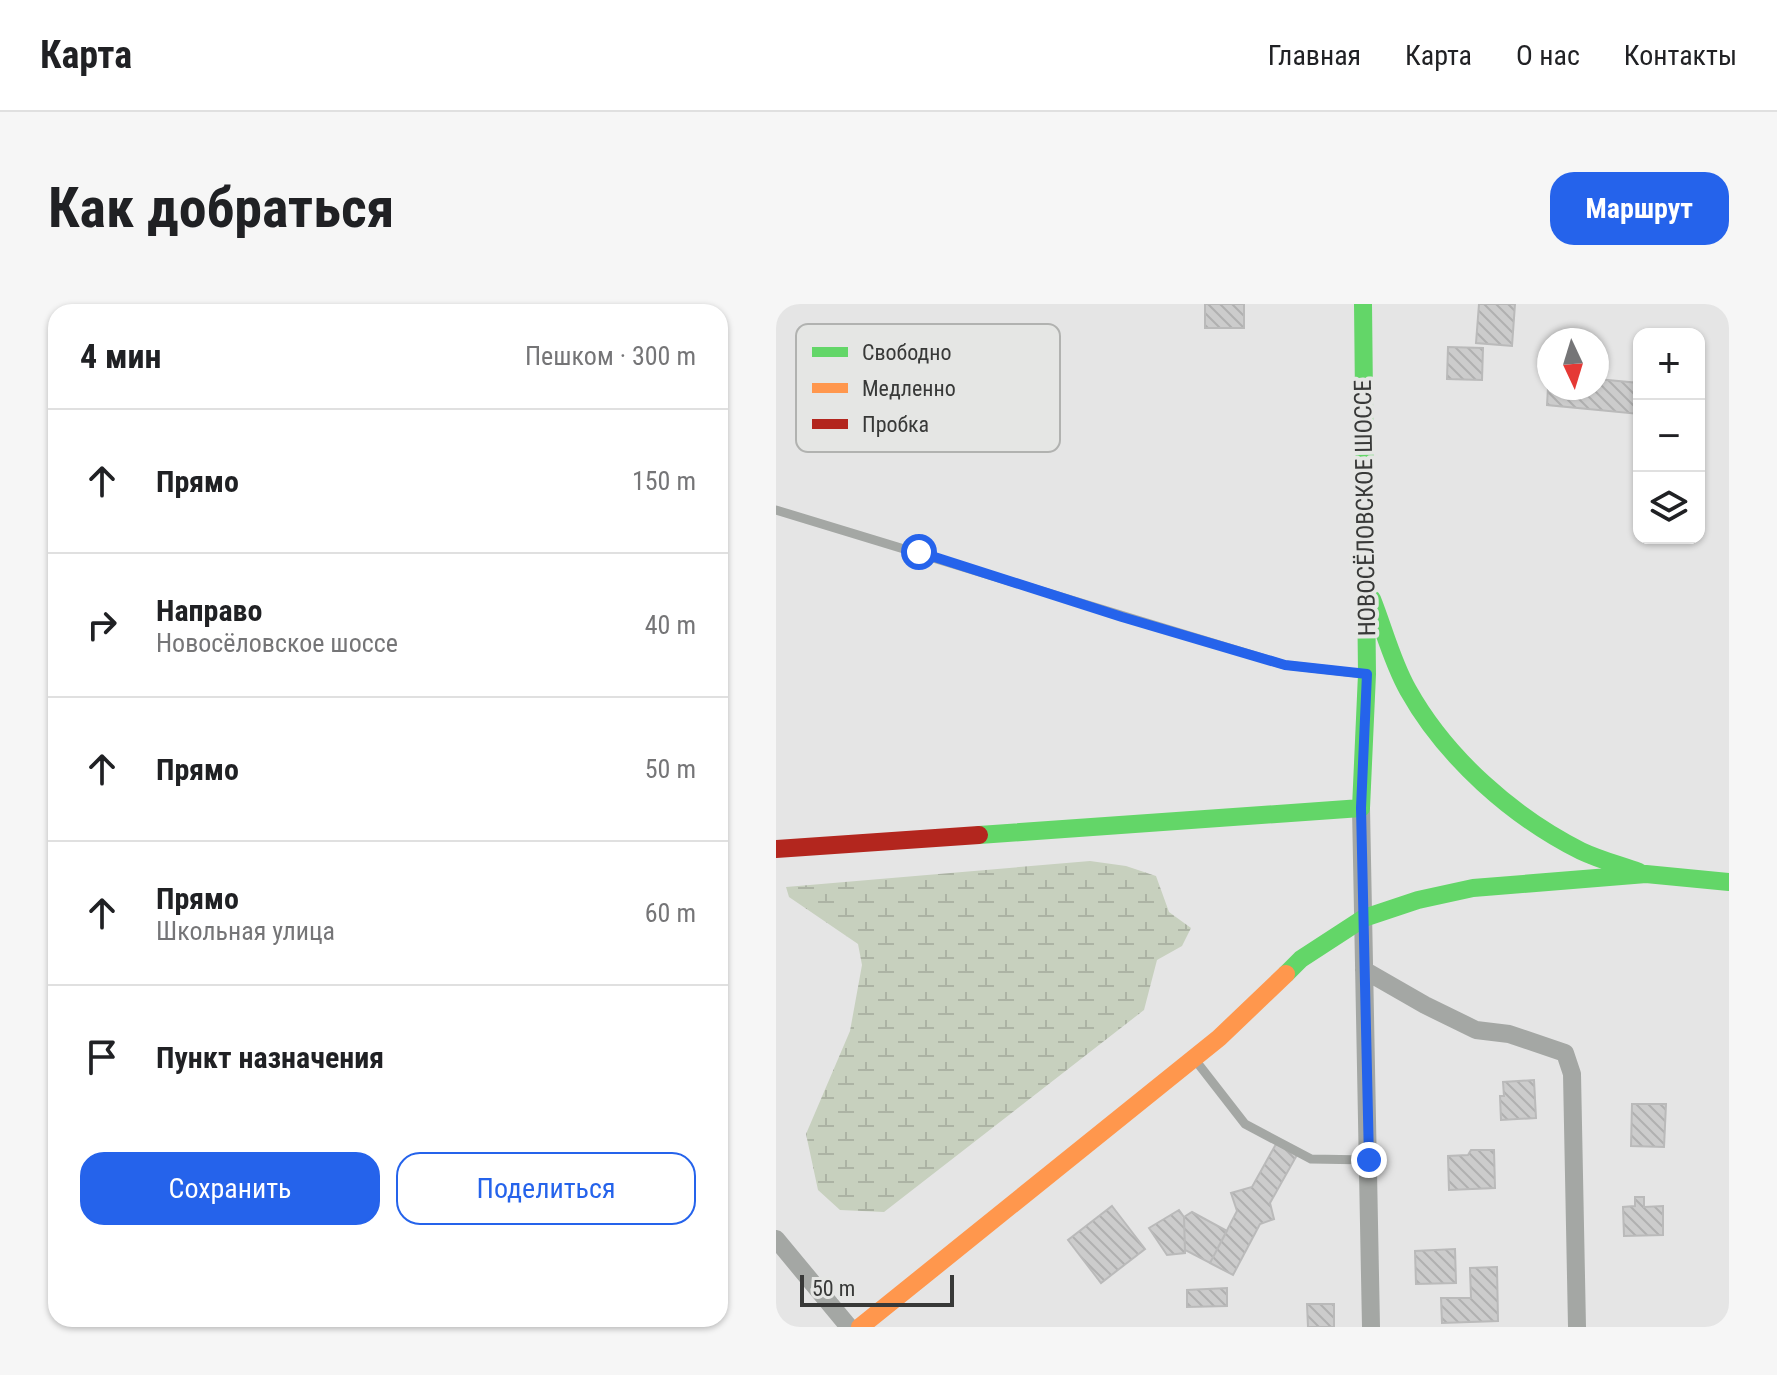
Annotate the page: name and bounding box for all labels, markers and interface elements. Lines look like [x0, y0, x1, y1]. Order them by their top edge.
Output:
text: Карта [40, 33, 132, 77]
text: Главная [1268, 39, 1361, 72]
text: Карта [1405, 39, 1472, 72]
text: О нас [1516, 39, 1580, 72]
text: Контакты [1624, 39, 1737, 72]
button: Маршрут [1550, 172, 1729, 245]
text: Как добраться [48, 175, 394, 241]
legend [796, 324, 1060, 452]
north arrow [1537, 328, 1609, 400]
map controls [1633, 328, 1705, 544]
button: + [1633, 328, 1705, 400]
text: 4 мин [80, 336, 162, 376]
text: Свободно [862, 340, 952, 365]
text: Пешком · 300 m [525, 341, 696, 371]
text: Медленно [862, 376, 956, 401]
street label: НОВОСЁЛОВСКОЕ ШОССЕ [1349, 380, 1381, 636]
button: − [1633, 400, 1705, 472]
text: Пробка [862, 412, 929, 437]
icon: ahead [80, 459, 124, 503]
text: Прямо [156, 464, 239, 499]
text: 150 m [632, 466, 696, 496]
button: layers [1633, 472, 1705, 544]
route start [901, 534, 937, 570]
text: Направо [156, 593, 262, 628]
icon: right [80, 603, 124, 647]
text: 40 m [645, 610, 696, 640]
text: Новосёловское шоссе [156, 628, 398, 658]
icon: ahead [80, 747, 124, 791]
text: Прямо [156, 752, 239, 787]
text: 50 m [645, 754, 696, 784]
text: Прямо [156, 881, 239, 916]
icon: ahead [80, 891, 124, 935]
text: 60 m [645, 898, 696, 928]
text: Школьная улица [156, 916, 335, 946]
icon: arrive [80, 1035, 124, 1079]
text: Пункт назначения [156, 1040, 384, 1075]
route end [1351, 1142, 1387, 1178]
button: Сохранить [80, 1152, 380, 1225]
button: Поделиться [396, 1152, 696, 1225]
scale bar [800, 1271, 954, 1307]
text: 50 m [812, 1276, 855, 1301]

